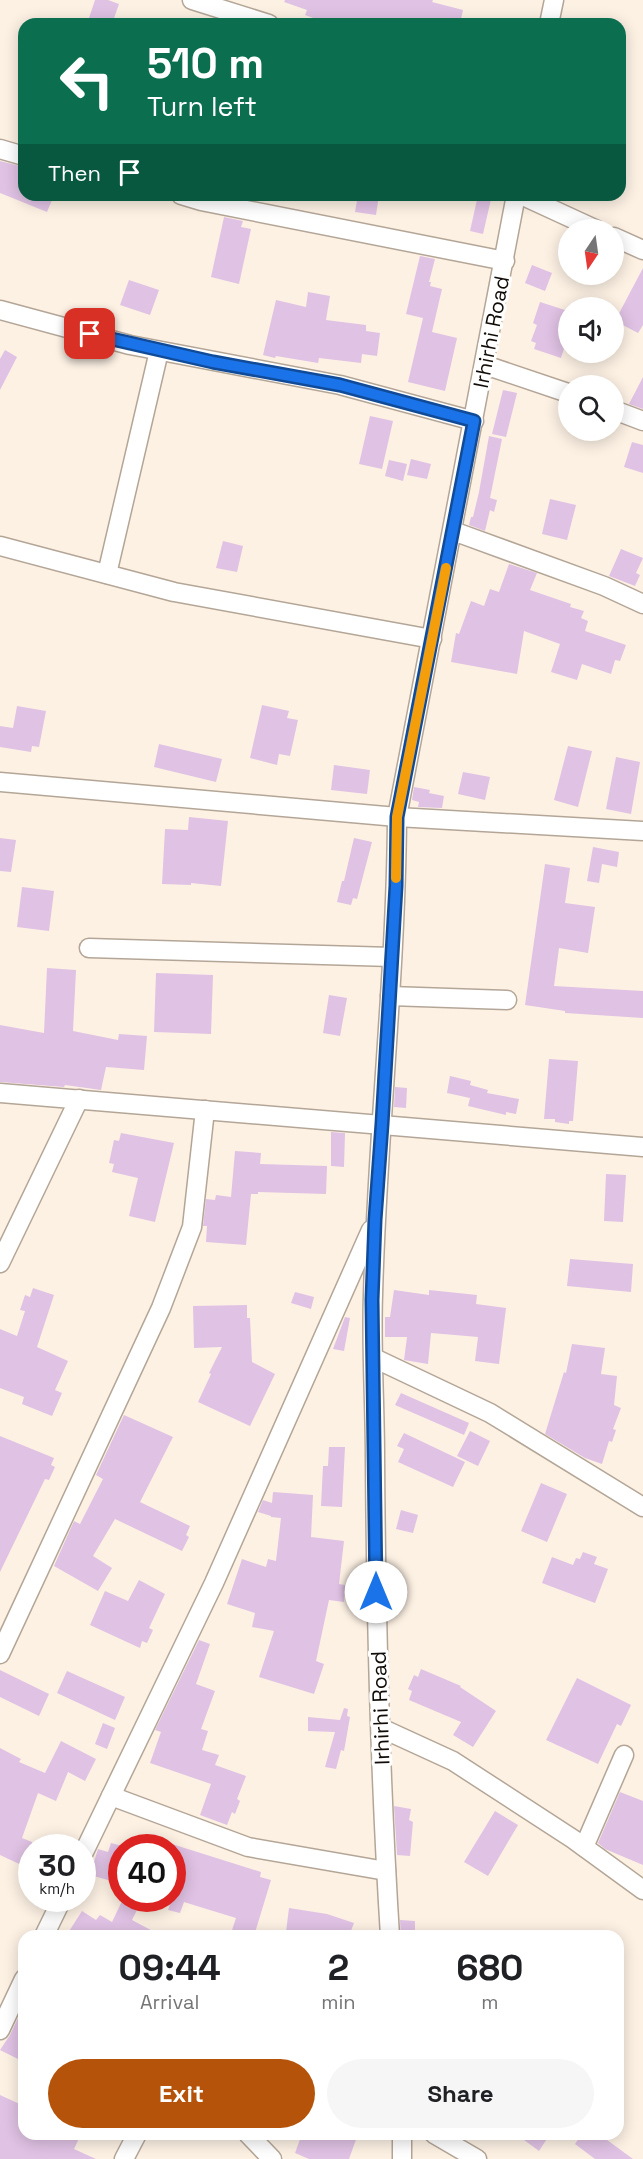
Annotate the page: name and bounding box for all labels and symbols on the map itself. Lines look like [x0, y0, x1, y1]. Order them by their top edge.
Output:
north arrow [558, 219, 624, 285]
street label: Irhirhi Road [467, 274, 515, 390]
pin [64, 308, 115, 359]
position arrow [344, 1560, 408, 1624]
street label: Irhirhi Road [365, 1651, 395, 1765]
speed limit sign: 40 [108, 1834, 186, 1912]

